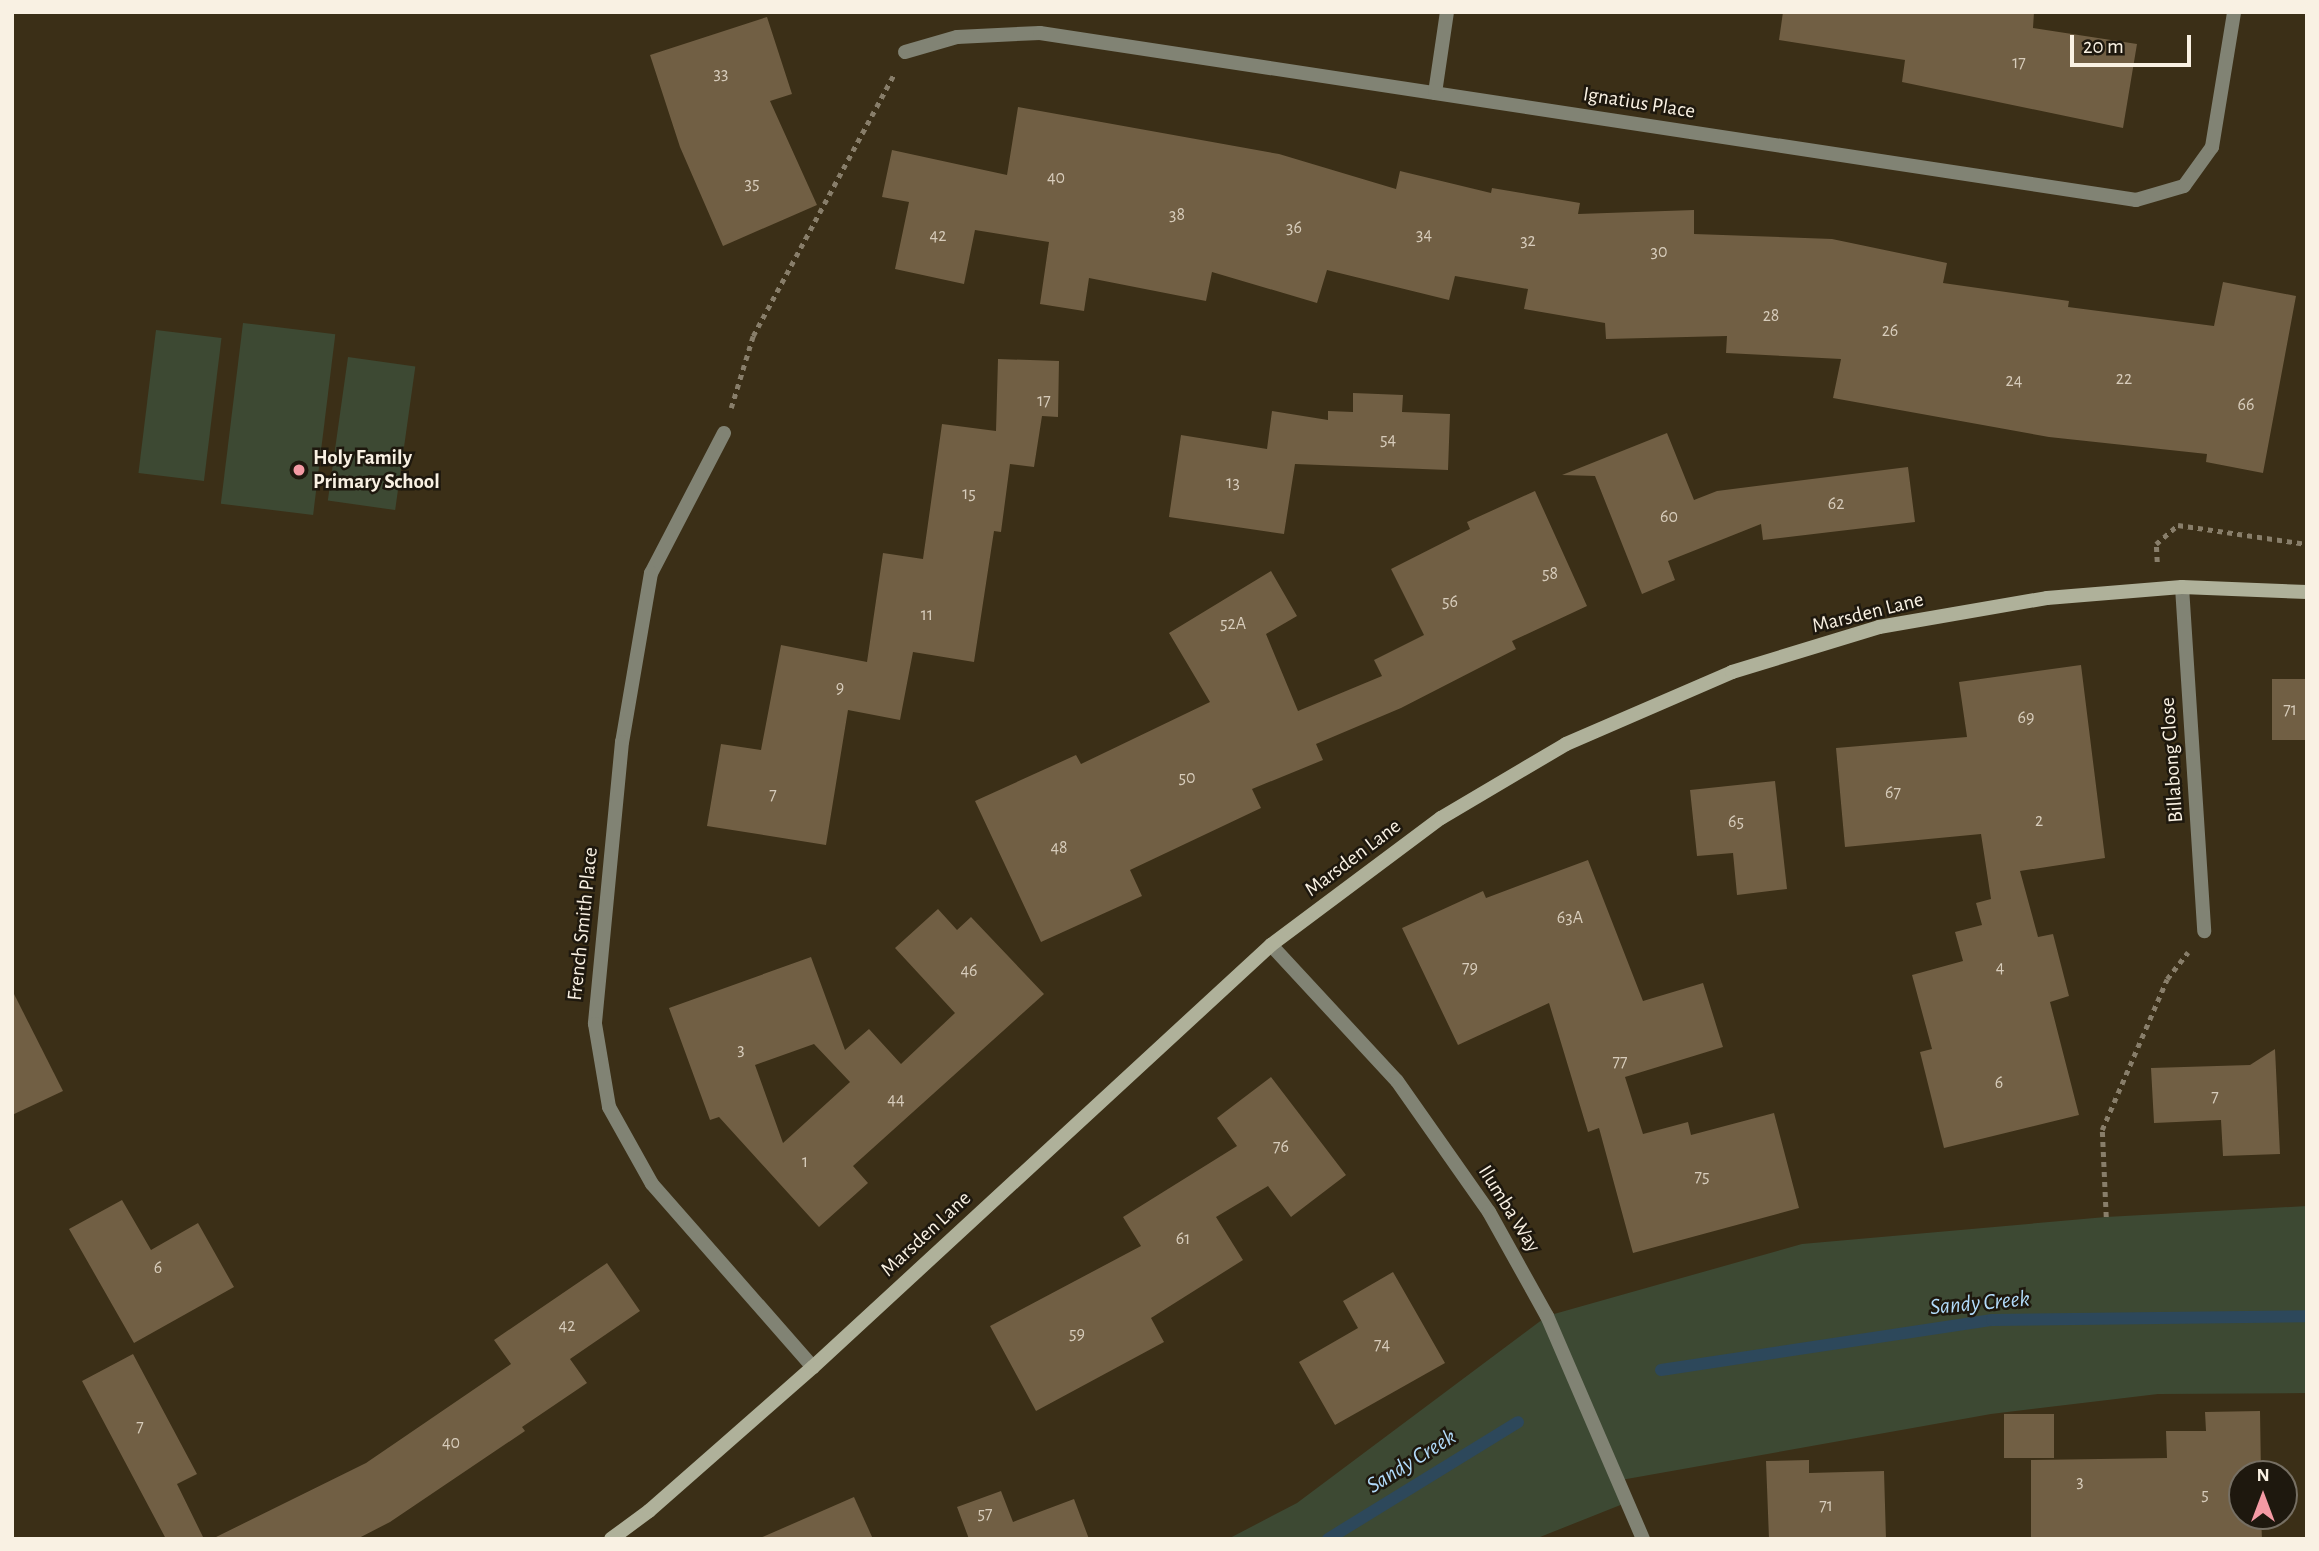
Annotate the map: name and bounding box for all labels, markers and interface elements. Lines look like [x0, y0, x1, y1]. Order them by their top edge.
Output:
scale bar [2074, 21, 2195, 65]
text: 20 m [2083, 36, 2124, 57]
house number: 17 [2012, 52, 2026, 74]
house number: 33 [714, 63, 728, 85]
street label: Ignatius Place [1581, 82, 1697, 124]
house number: 40 [1047, 167, 1065, 189]
house number: 35 [745, 173, 759, 195]
house number: 38 [1169, 204, 1185, 226]
house number: 36 [1286, 217, 1302, 239]
house number: 34 [1416, 224, 1432, 246]
house number: 42 [930, 225, 946, 247]
house number: 32 [1520, 230, 1536, 252]
house number: 30 [1651, 241, 1667, 263]
house number: 28 [1763, 305, 1779, 327]
house number: 26 [1882, 320, 1898, 342]
house number: 22 [2116, 368, 2132, 390]
house number: 24 [2006, 370, 2022, 392]
house number: 17 [1037, 390, 1051, 412]
house number: 66 [2238, 394, 2254, 416]
house number: 54 [1380, 429, 1396, 451]
place label: Holy Family Primary School [313, 445, 440, 495]
marker: Holy Family Primary School [291, 462, 307, 478]
house number: 13 [1226, 472, 1240, 494]
house number: 15 [962, 483, 976, 505]
house number: 62 [1828, 493, 1844, 515]
house number: 60 [1660, 506, 1678, 528]
house number: 58 [1542, 563, 1558, 585]
street label: Marsden Lane [1810, 587, 1926, 639]
house number: 56 [1442, 591, 1458, 613]
house number: 11 [921, 604, 933, 626]
house number: 52A [1220, 613, 1246, 635]
house number: 9 [836, 677, 844, 699]
street label: Billabong Close [2155, 696, 2189, 824]
house number: 71 [2283, 699, 2297, 721]
house number: 69 [2018, 707, 2034, 729]
house number: 50 [1178, 767, 1196, 789]
house number: 67 [1885, 782, 1901, 804]
house number: 7 [769, 784, 777, 806]
house number: 2 [2035, 810, 2043, 832]
house number: 65 [1728, 811, 1744, 833]
street label: Marsden Lane [1300, 814, 1406, 902]
house number: 48 [1050, 837, 1068, 859]
street label: French Smith Place [562, 846, 604, 1002]
house number: 63A [1557, 907, 1583, 929]
house number: 79 [1462, 957, 1478, 979]
house number: 4 [1996, 957, 2004, 979]
house number: 46 [960, 960, 978, 982]
house number: 3 [737, 1039, 745, 1061]
house number: 77 [1612, 1051, 1628, 1073]
house number: 6 [1995, 1072, 2003, 1094]
house number: 7 [2211, 1086, 2219, 1108]
house number: 44 [887, 1089, 905, 1111]
house number: 76 [1273, 1136, 1289, 1158]
house number: 1 [802, 1151, 808, 1173]
street label: Ilumba Way [1472, 1161, 1546, 1257]
house number: 75 [1694, 1166, 1710, 1188]
street label: Marsden Lane [876, 1186, 976, 1282]
house number: 61 [1176, 1228, 1190, 1250]
house number: 6 [154, 1257, 162, 1279]
water label: Sandy Creek [1929, 1286, 2031, 1322]
house number: 42 [559, 1315, 575, 1337]
house number: 59 [1069, 1323, 1085, 1345]
house number: 74 [1374, 1334, 1390, 1356]
house number: 7 [136, 1416, 144, 1438]
water label: Sandy Creek [1362, 1424, 1462, 1500]
house number: 40 [442, 1432, 460, 1454]
north arrow [2228, 1460, 2298, 1530]
text: N [2256, 1466, 2270, 1485]
house number: 3 [2076, 1471, 2084, 1493]
house number: 5 [2201, 1484, 2209, 1506]
house number: 71 [1819, 1495, 1833, 1517]
house number: 57 [977, 1503, 993, 1525]

